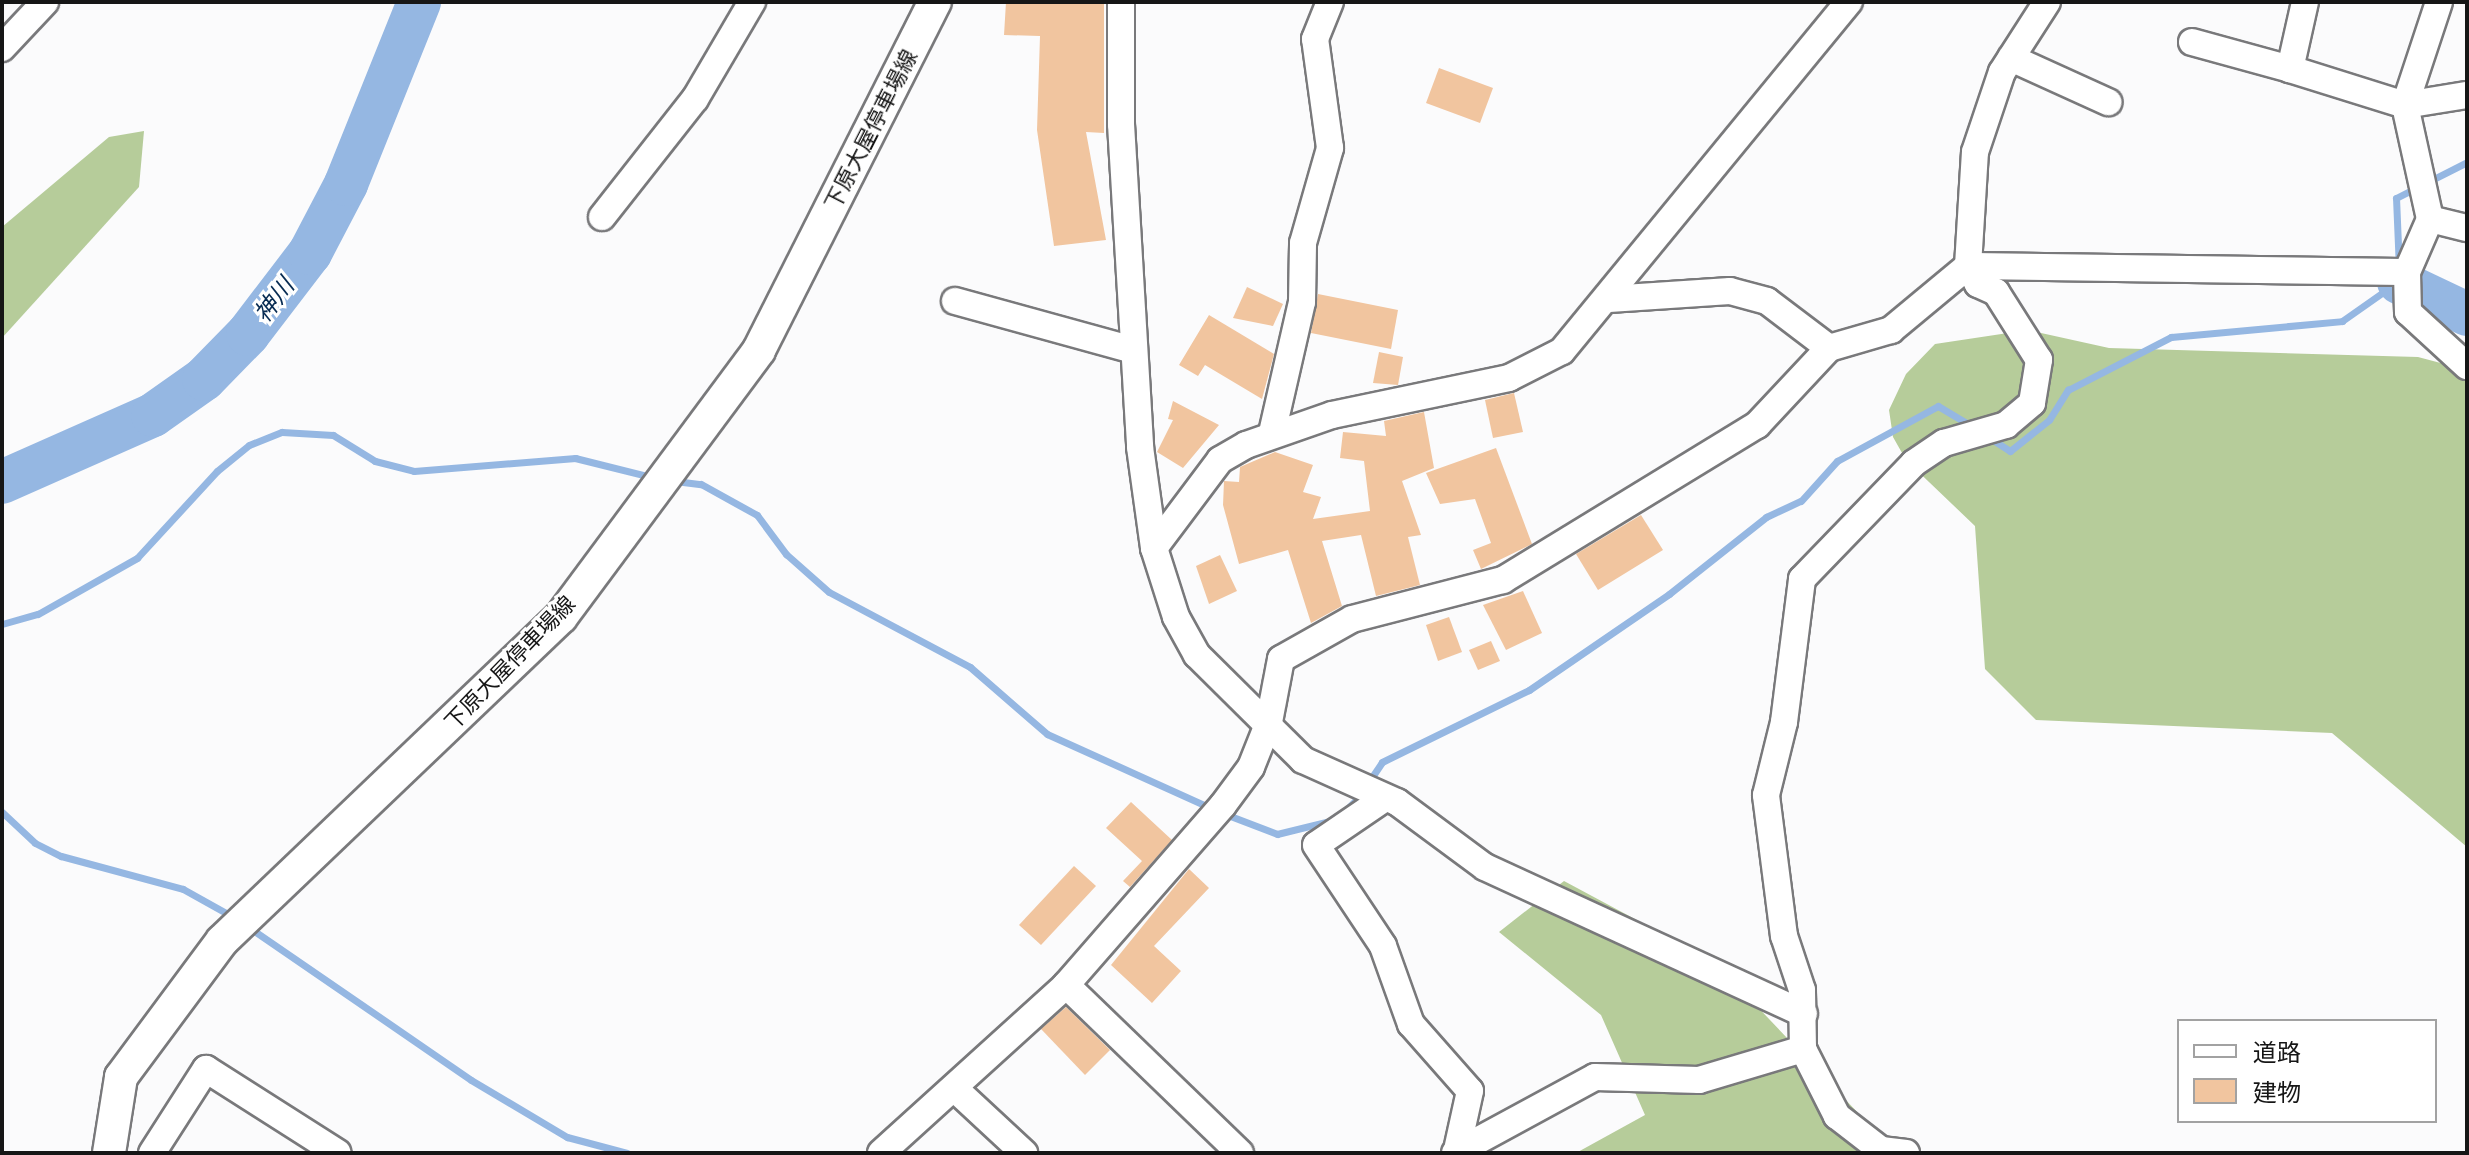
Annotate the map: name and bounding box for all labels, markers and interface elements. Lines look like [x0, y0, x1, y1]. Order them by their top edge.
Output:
street label: 下原大屋停車場線 [819, 46, 923, 214]
water label: 神川 [248, 272, 300, 328]
street label: 下原大屋停車場線 [439, 591, 581, 735]
legend [2177, 1019, 2437, 1123]
text: 道路 [2253, 1034, 2301, 1070]
text: 建物 [2253, 1074, 2301, 1110]

